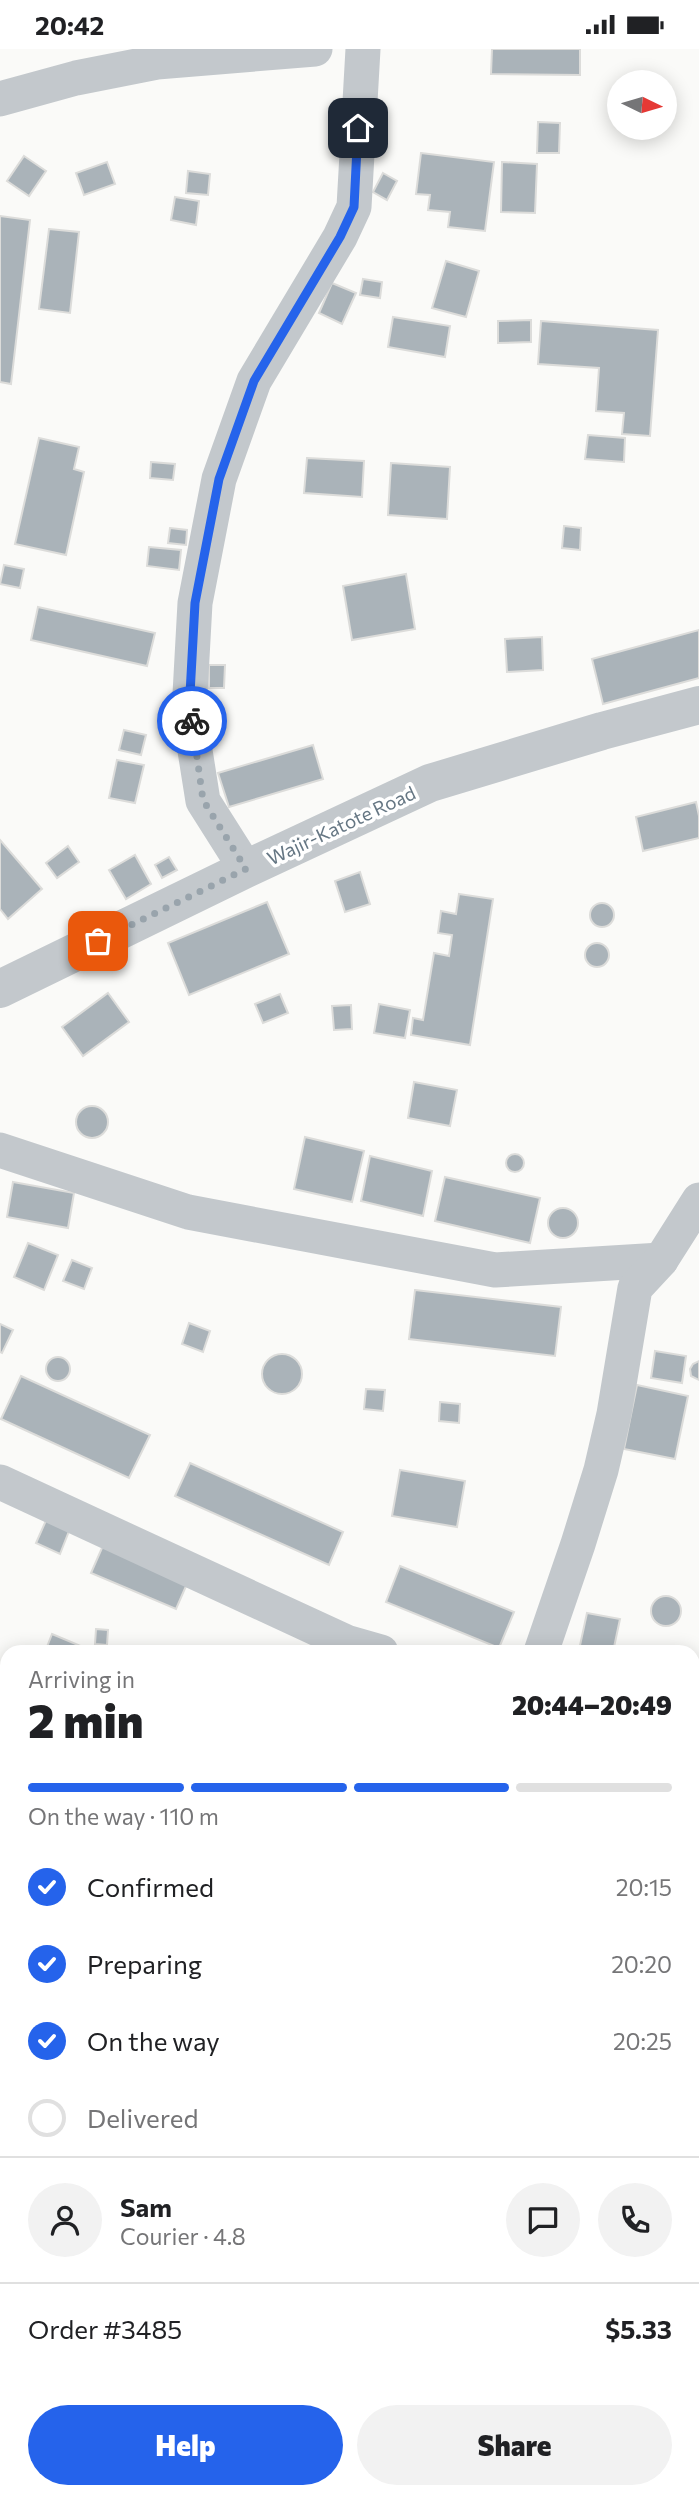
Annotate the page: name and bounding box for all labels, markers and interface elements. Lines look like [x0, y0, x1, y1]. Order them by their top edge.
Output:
text: 20:42 [35, 9, 104, 40]
north arrow [607, 70, 677, 140]
map controls [607, 70, 677, 140]
pin [328, 98, 388, 158]
icon: home [339, 109, 377, 147]
courier [157, 686, 227, 756]
icon: bike [173, 702, 211, 740]
street label: Wajir-Katote Road [263, 781, 419, 869]
pin [68, 911, 128, 971]
icon: bag [79, 922, 117, 960]
text: Arriving in [28, 1665, 135, 1693]
text: 20:44–20:49 [512, 1689, 672, 1720]
text: 2 min [28, 1691, 144, 1747]
text: On the way · 110 m [28, 1802, 219, 1830]
icon: check [28, 1868, 66, 1906]
text: Confirmed [87, 1871, 214, 1902]
text: 20:15 [616, 1873, 672, 1901]
icon: check [28, 1945, 66, 1983]
text: Preparing [87, 1948, 202, 1979]
text: 20:20 [611, 1950, 672, 1978]
icon: check [28, 2022, 66, 2060]
text: On the way [87, 2025, 220, 2056]
text: 20:25 [613, 2027, 672, 2055]
text: Delivered [87, 2102, 198, 2133]
button: person [28, 2183, 102, 2257]
button: chat [506, 2183, 580, 2257]
button: phone [598, 2183, 672, 2257]
text: Sam [120, 2191, 172, 2222]
text: Courier · 4.8 [120, 2222, 246, 2250]
text: Order #3485 [28, 2313, 182, 2344]
text: $5.33 [605, 2313, 672, 2344]
button: Help [28, 2405, 343, 2485]
button: Share [357, 2405, 672, 2485]

